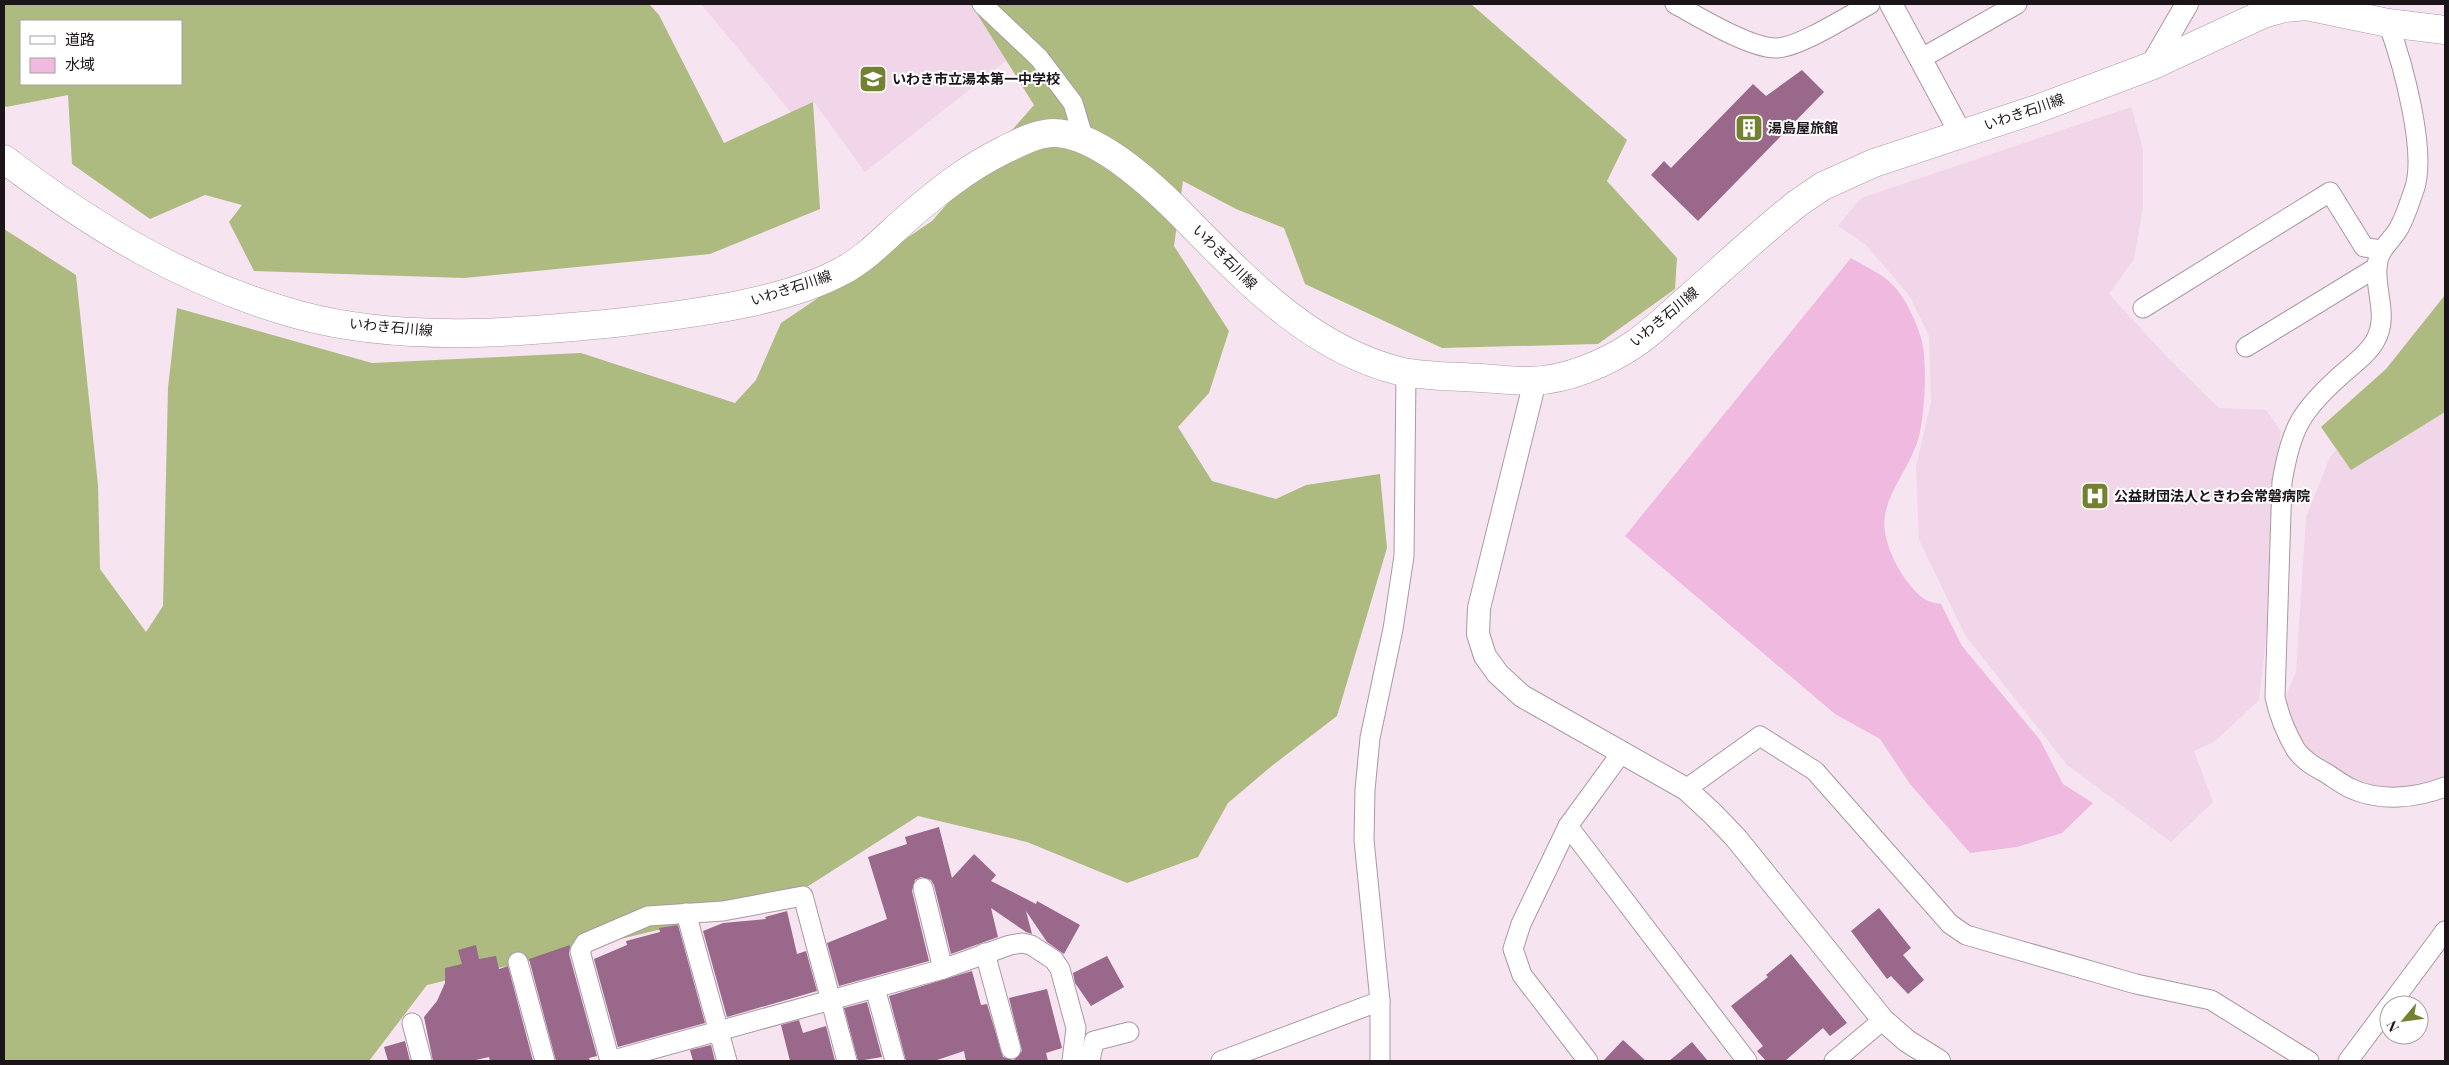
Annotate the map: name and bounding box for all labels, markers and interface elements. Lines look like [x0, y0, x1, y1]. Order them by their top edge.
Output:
legend [20, 20, 182, 85]
text: 道路 [65, 29, 95, 49]
text: 水域 [65, 54, 95, 74]
school or university icon: いわき市立湯本第一中学校 [858, 64, 888, 94]
place label: いわき市立湯本第一中学校 [892, 69, 1060, 88]
street label: いわき石川線 [1981, 89, 2067, 134]
building icon: 湯島屋旅館 [1734, 113, 1764, 143]
place label: 湯島屋旅館 [1768, 118, 1838, 137]
street label: いわき石川線 [1189, 220, 1262, 293]
street label: いわき石川線 [748, 266, 834, 310]
street label: いわき石川線 [1625, 282, 1702, 351]
street label: いわき石川線 [348, 313, 434, 340]
hospital icon: 公益財団法人ときわ会常磐病院 [2080, 481, 2110, 511]
place label: 公益財団法人ときわ会常磐病院 [2114, 486, 2310, 505]
north arrow [2379, 995, 2429, 1045]
text: N [2381, 1018, 2403, 1036]

